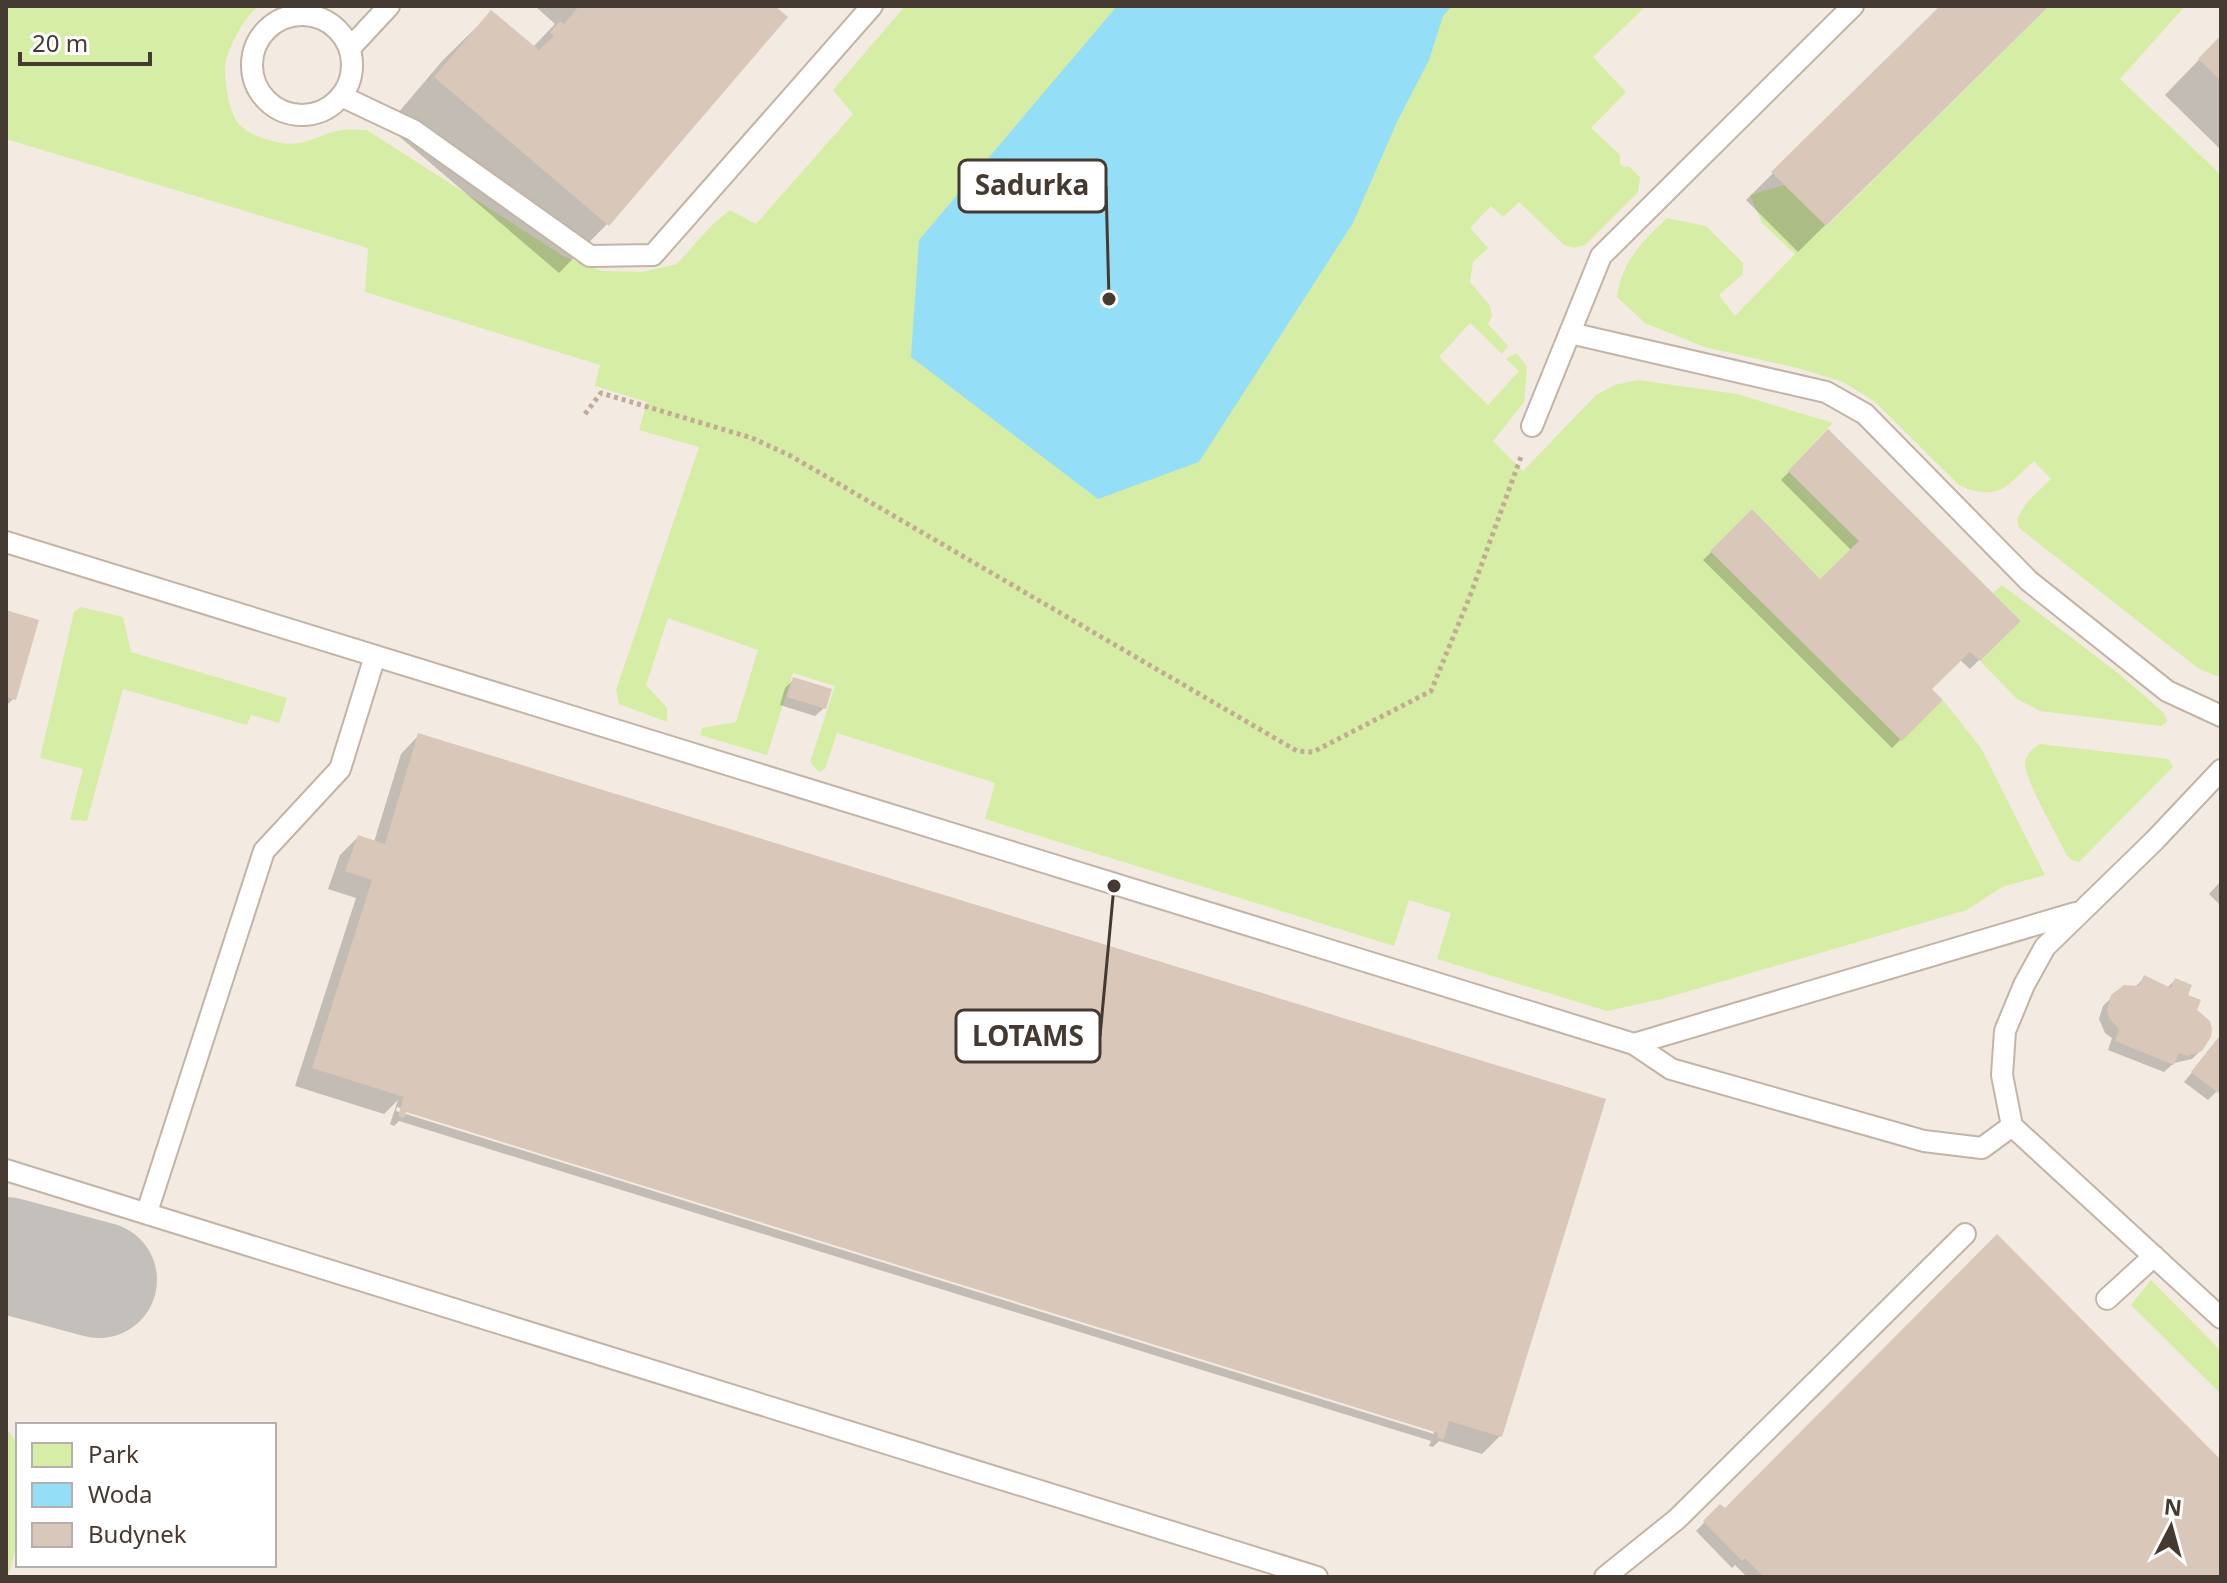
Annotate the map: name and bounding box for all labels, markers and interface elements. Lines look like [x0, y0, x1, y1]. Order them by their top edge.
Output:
scale bar [20, 16, 150, 66]
text: 20 m [32, 26, 88, 59]
callout: Sadurka [959, 160, 1106, 212]
text: Sadurka [975, 165, 1089, 203]
callout: LOTAMS [956, 1010, 1100, 1062]
text: LOTAMS [972, 1016, 1084, 1054]
legend [16, 1423, 276, 1567]
text: Park [88, 1437, 139, 1470]
text: Woda [88, 1477, 153, 1510]
north arrow [2131, 1487, 2211, 1567]
text: N [2163, 1490, 2184, 1522]
text: Budynek [88, 1517, 187, 1550]

